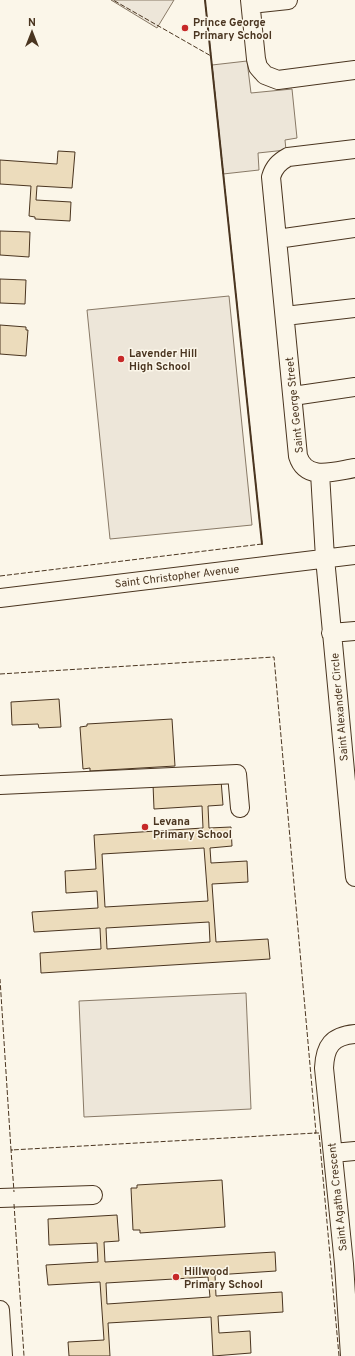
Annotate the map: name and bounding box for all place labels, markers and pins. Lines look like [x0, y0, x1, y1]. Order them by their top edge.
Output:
place label: Prince George Primary School [193, 16, 272, 43]
marker: Prince George Primary School [180, 23, 190, 33]
place label: Lavender Hill High School [129, 347, 197, 374]
marker: Lavender Hill High School [116, 354, 126, 364]
place label: Levana Primary School [153, 815, 232, 842]
marker: Levana Primary School [140, 822, 150, 832]
place label: Hillwood Primary School [184, 1265, 263, 1292]
marker: Hillwood Primary School [171, 1272, 181, 1282]

